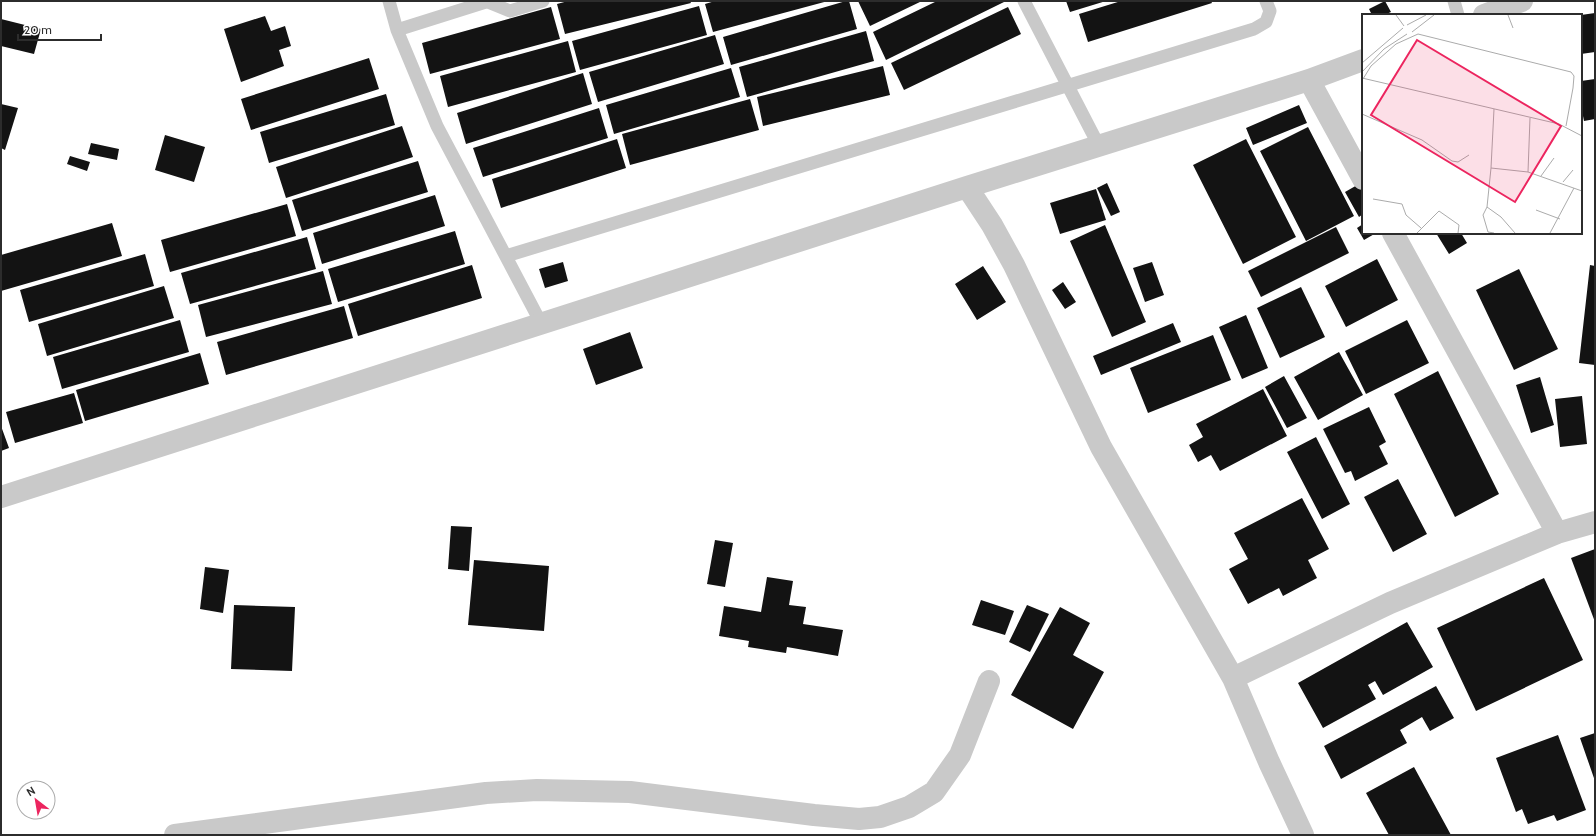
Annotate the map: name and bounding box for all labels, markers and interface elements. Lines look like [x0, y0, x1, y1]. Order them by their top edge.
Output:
inset map [1362, 14, 1582, 234]
scale bar [18, 16, 101, 42]
text: 20 m [24, 22, 52, 37]
north arrow [16, 780, 56, 820]
text: N [24, 783, 38, 799]

